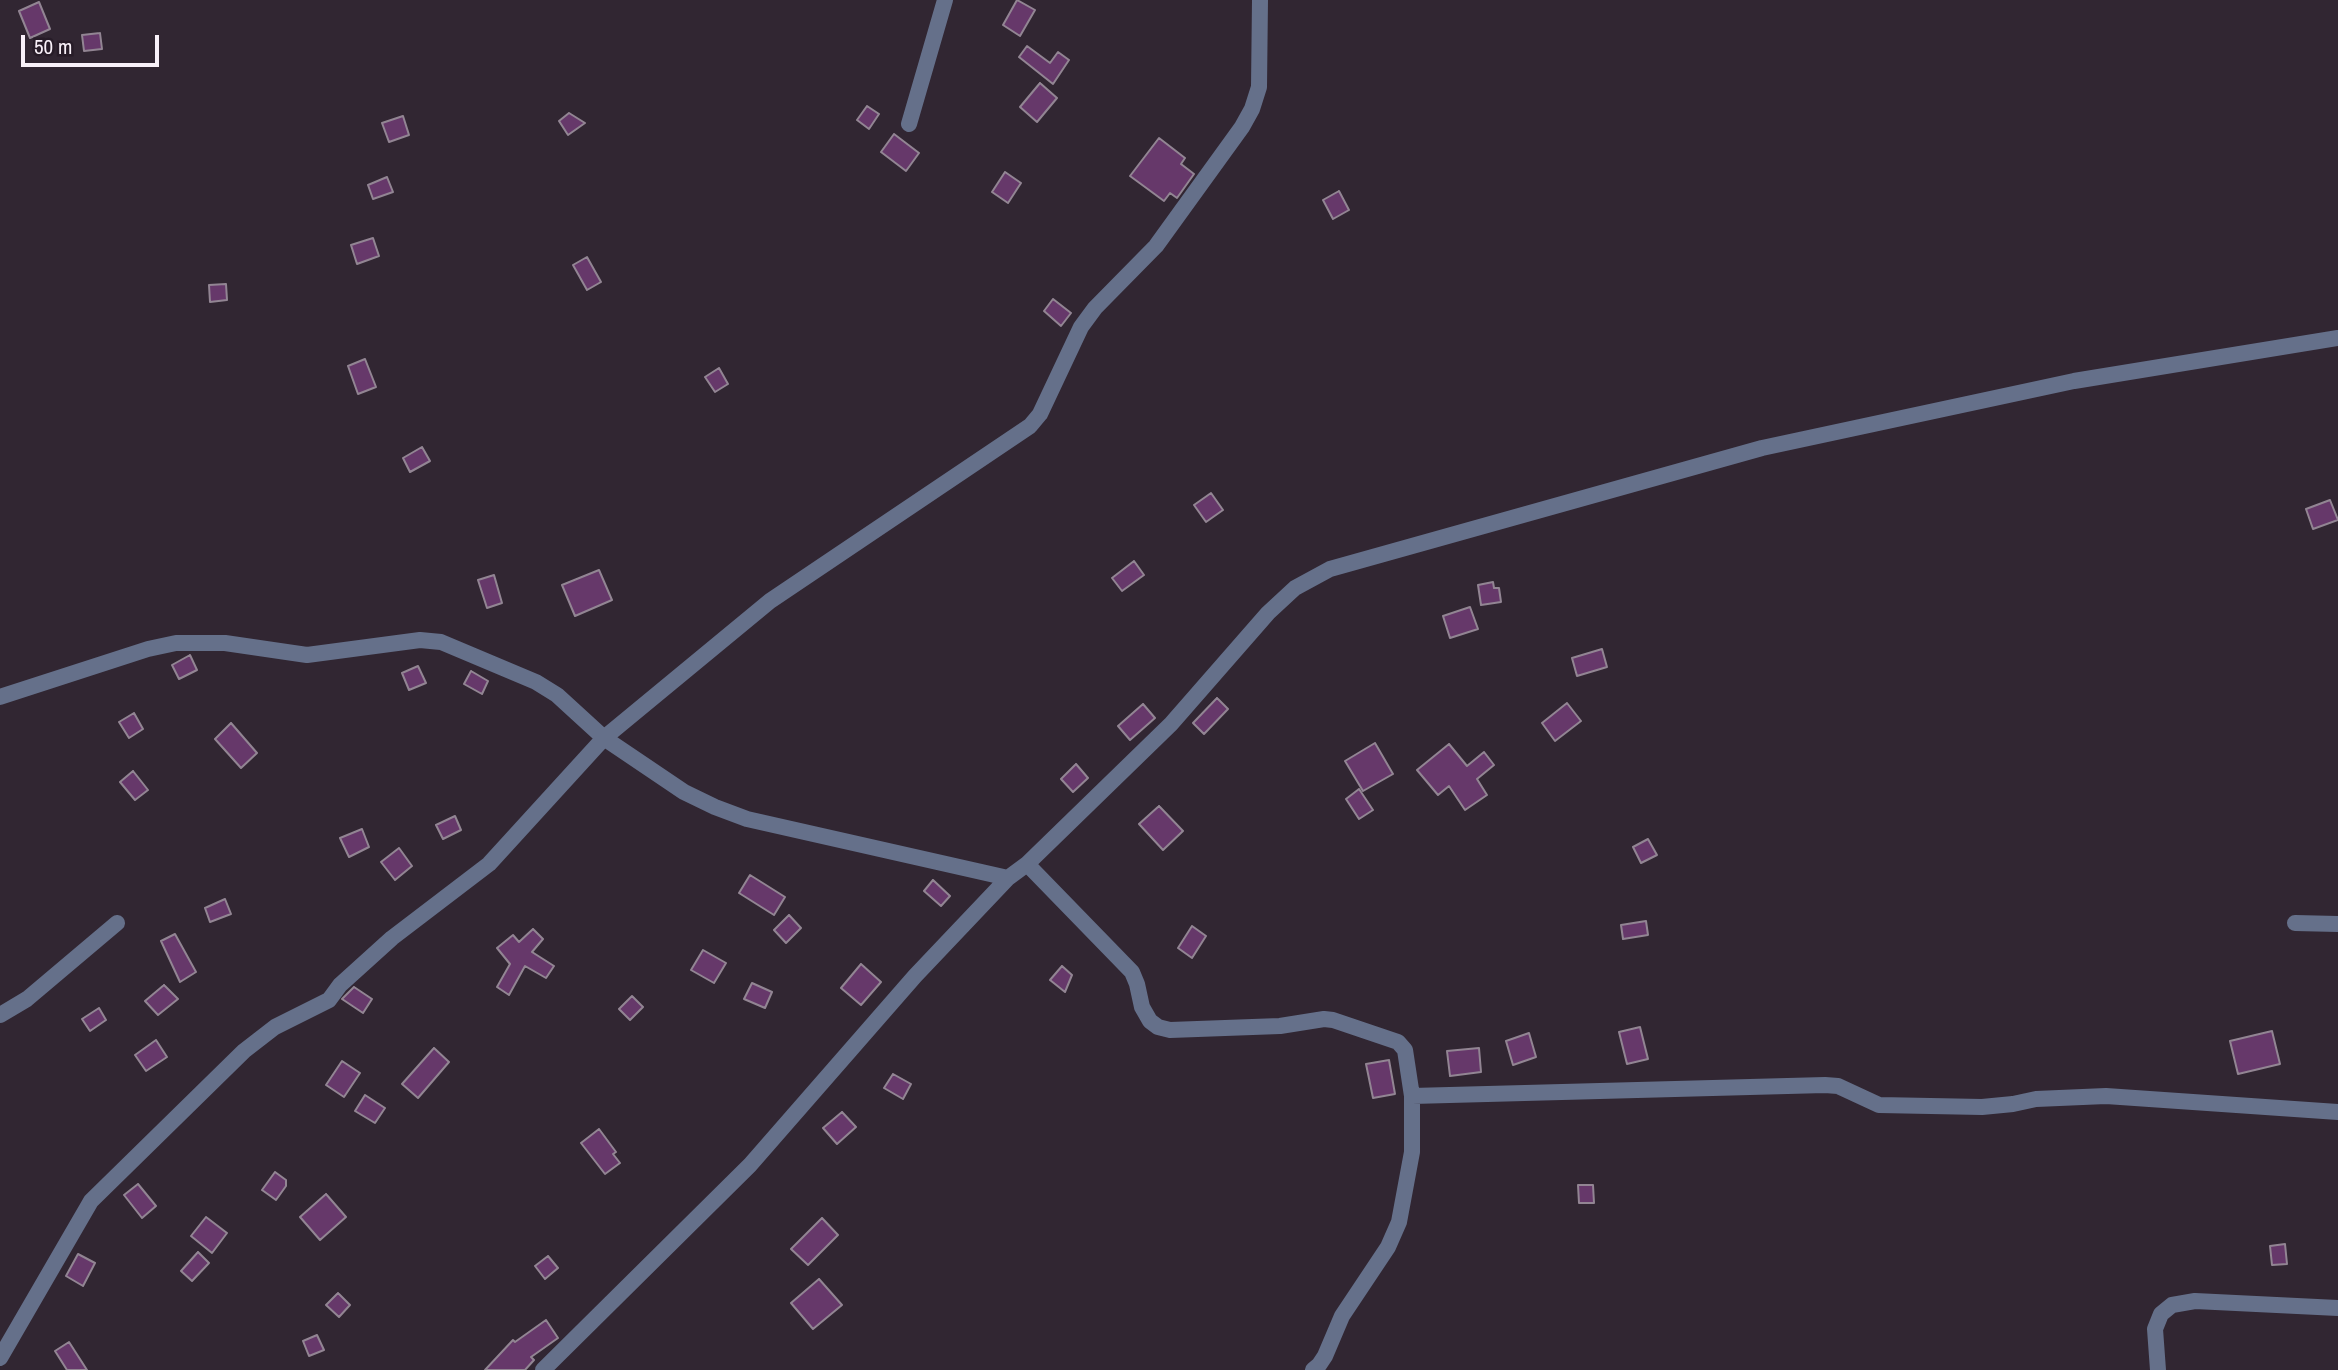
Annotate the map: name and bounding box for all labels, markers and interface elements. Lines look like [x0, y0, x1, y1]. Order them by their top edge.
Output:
scale bar [24, 21, 163, 65]
text: 50 m [34, 32, 72, 61]

